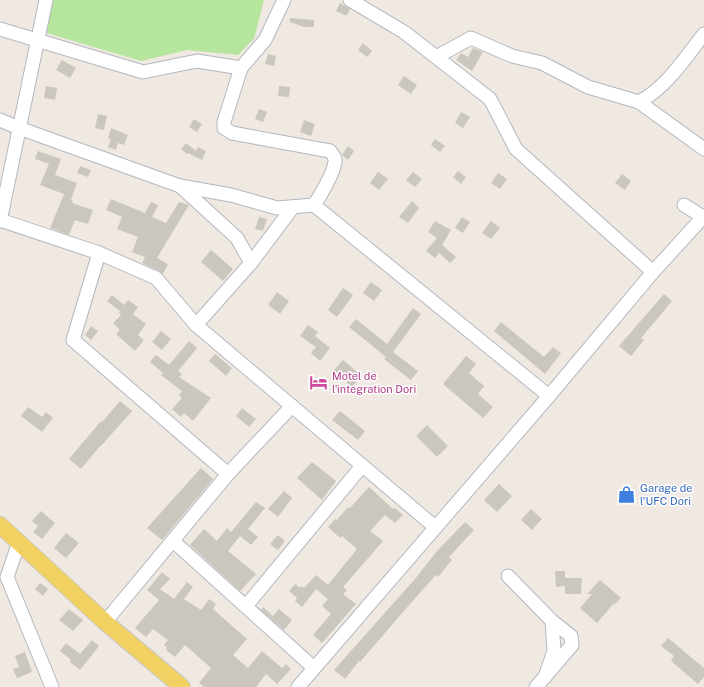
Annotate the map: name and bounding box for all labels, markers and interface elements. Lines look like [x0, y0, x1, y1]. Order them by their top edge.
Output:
place label: Motel de l'integration Dori [332, 370, 416, 395]
hotel icon: Motel de l'integration Dori [309, 372, 329, 392]
place label: Garage de l'UFC Dori [640, 482, 692, 507]
shop icon: Garage de l'UFC Dori [617, 484, 637, 504]

